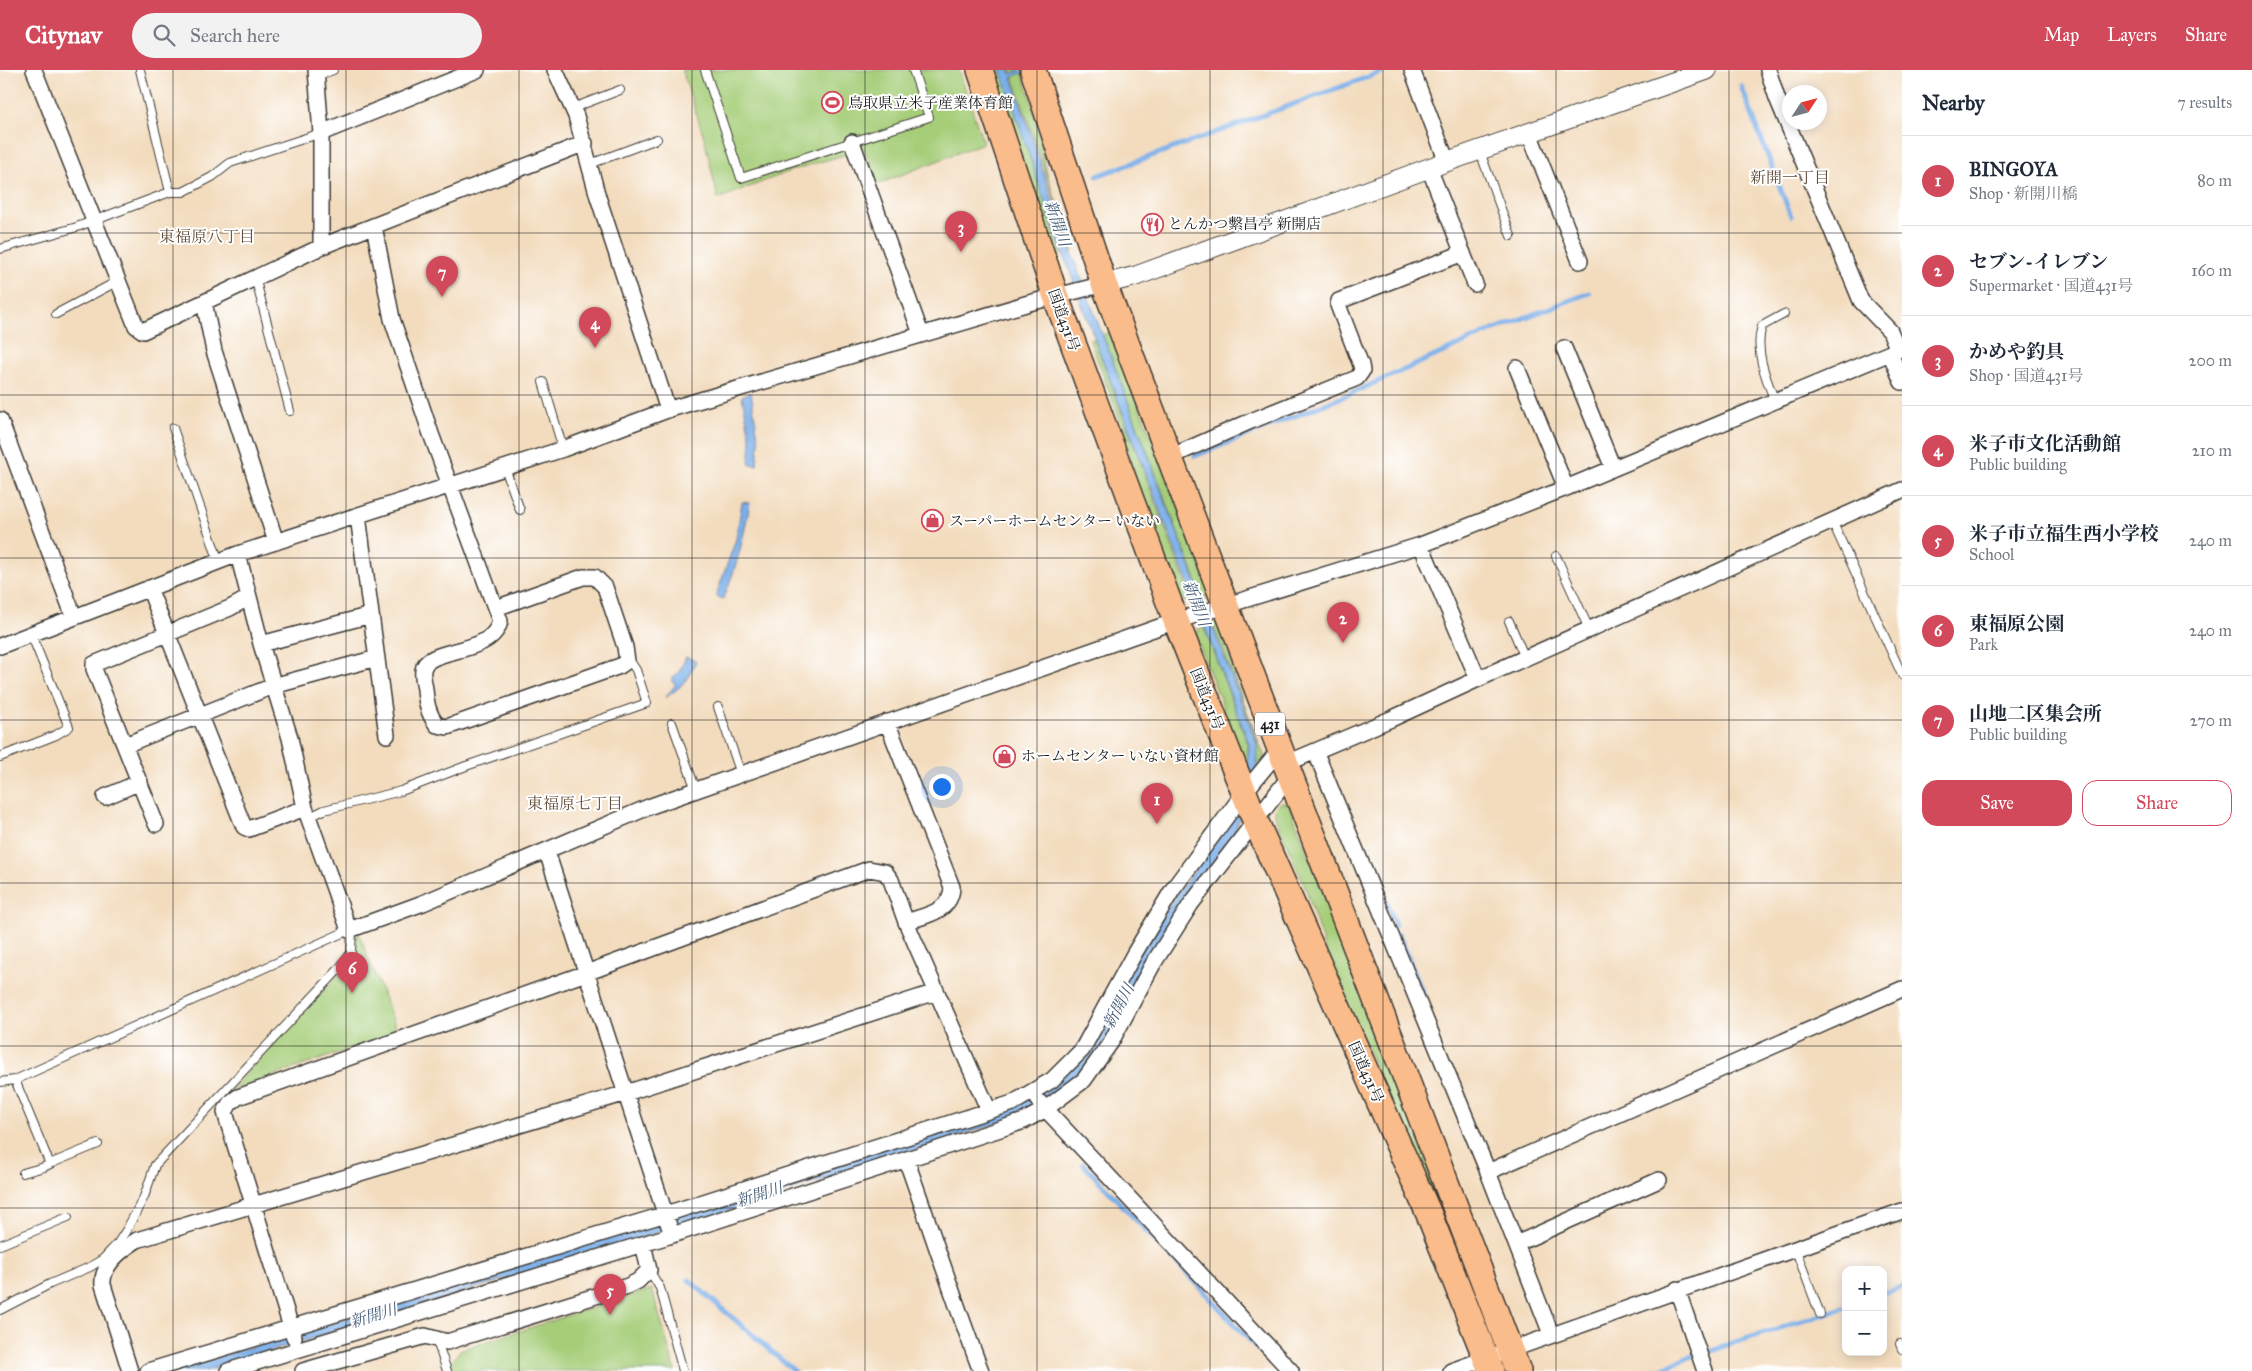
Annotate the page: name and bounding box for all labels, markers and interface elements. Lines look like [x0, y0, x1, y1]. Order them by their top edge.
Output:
search box [132, 13, 482, 58]
text: Citynav [25, 20, 102, 50]
icon: search [150, 21, 178, 49]
text: Search here [190, 24, 280, 47]
text: Map [2044, 24, 2079, 46]
text: Layers [2107, 24, 2157, 46]
text: Share [2185, 24, 2227, 46]
north arrow [1782, 85, 1827, 130]
text: Nearby [1922, 90, 1985, 116]
sports icon: 鳥取県立米子産業体育館 [820, 91, 844, 115]
text: 7 results [2177, 93, 2232, 112]
place label: 鳥取県立米子産業体育館 [848, 94, 1013, 112]
text: BINGOYA [1969, 158, 2058, 181]
district label: 新開一丁目 [1750, 168, 1830, 187]
text: 1 [1935, 171, 1941, 190]
text: 80 m [2197, 171, 2232, 190]
text: Shop · 新開川橋 [1969, 184, 2078, 203]
water label: 新開川 [1041, 197, 1075, 251]
pin: 3 [945, 211, 977, 252]
restaurant icon: とんかつ繫昌亭 新開店 [1140, 212, 1164, 236]
place label: とんかつ繫昌亭 新開店 [1168, 215, 1321, 233]
district label: 東福原八丁目 [159, 227, 255, 246]
text: セブン-イレブン [1969, 250, 2108, 273]
pin: 7 [426, 256, 458, 297]
text: 2 [1934, 261, 1942, 280]
text: 160 m [2191, 261, 2232, 280]
text: Supermarket · 国道431号 [1969, 276, 2133, 295]
street label: 国道431号 [1044, 286, 1084, 354]
pin: 4 [579, 307, 611, 348]
text: かめや釣具 [1969, 340, 2064, 363]
text: 3 [1935, 351, 1941, 370]
text: 200 m [2189, 351, 2232, 370]
text: Shop · 国道431号 [1969, 366, 2083, 385]
text: 米子市文化活動館 [1969, 432, 2121, 455]
text: 4 [1934, 441, 1942, 460]
text: 210 m [2192, 441, 2232, 460]
text: Public building [1969, 455, 2067, 474]
shop icon: スーパーホームセンター いない [921, 509, 945, 533]
place label: スーパーホームセンター いない [949, 512, 1160, 530]
text: 米子市立福生西小学校 [1969, 522, 2159, 545]
text: 5 [1934, 531, 1942, 550]
text: 240 m [2189, 531, 2232, 550]
text: School [1969, 545, 2014, 564]
water label: 新開川 [1179, 577, 1215, 631]
pin: 2 [1327, 602, 1359, 643]
text: 東福原公園 [1969, 612, 2064, 635]
text: 6 [1934, 621, 1942, 640]
text: 240 m [2189, 621, 2232, 640]
text: Park [1969, 635, 1998, 654]
street label: 国道431号 [1186, 665, 1228, 733]
text: 山地二区集会所 [1969, 702, 2102, 725]
text: 7 [1934, 711, 1942, 730]
text: 270 m [2190, 711, 2232, 730]
road number: 431 [1255, 712, 1285, 736]
text: Public building [1969, 725, 2067, 744]
shop icon: ホームセンター いない資材館 [993, 744, 1017, 768]
place label: ホームセンター いない資材館 [1021, 747, 1219, 765]
your location [929, 774, 955, 800]
button: Save [1922, 780, 2072, 826]
button: Share [2082, 780, 2232, 826]
pin: 1 [1141, 783, 1173, 824]
district label: 東福原七丁目 [527, 794, 623, 813]
pin: 6 [336, 952, 368, 993]
water label: 新開川 [1099, 979, 1139, 1032]
street label: 国道431号 [1345, 1039, 1387, 1105]
water label: 新開川 [733, 1177, 787, 1211]
map controls [1842, 1266, 1887, 1356]
button: + [1842, 1266, 1887, 1311]
pin: 5 [594, 1274, 626, 1315]
water label: 新開川 [347, 1299, 401, 1332]
button: − [1842, 1311, 1887, 1356]

